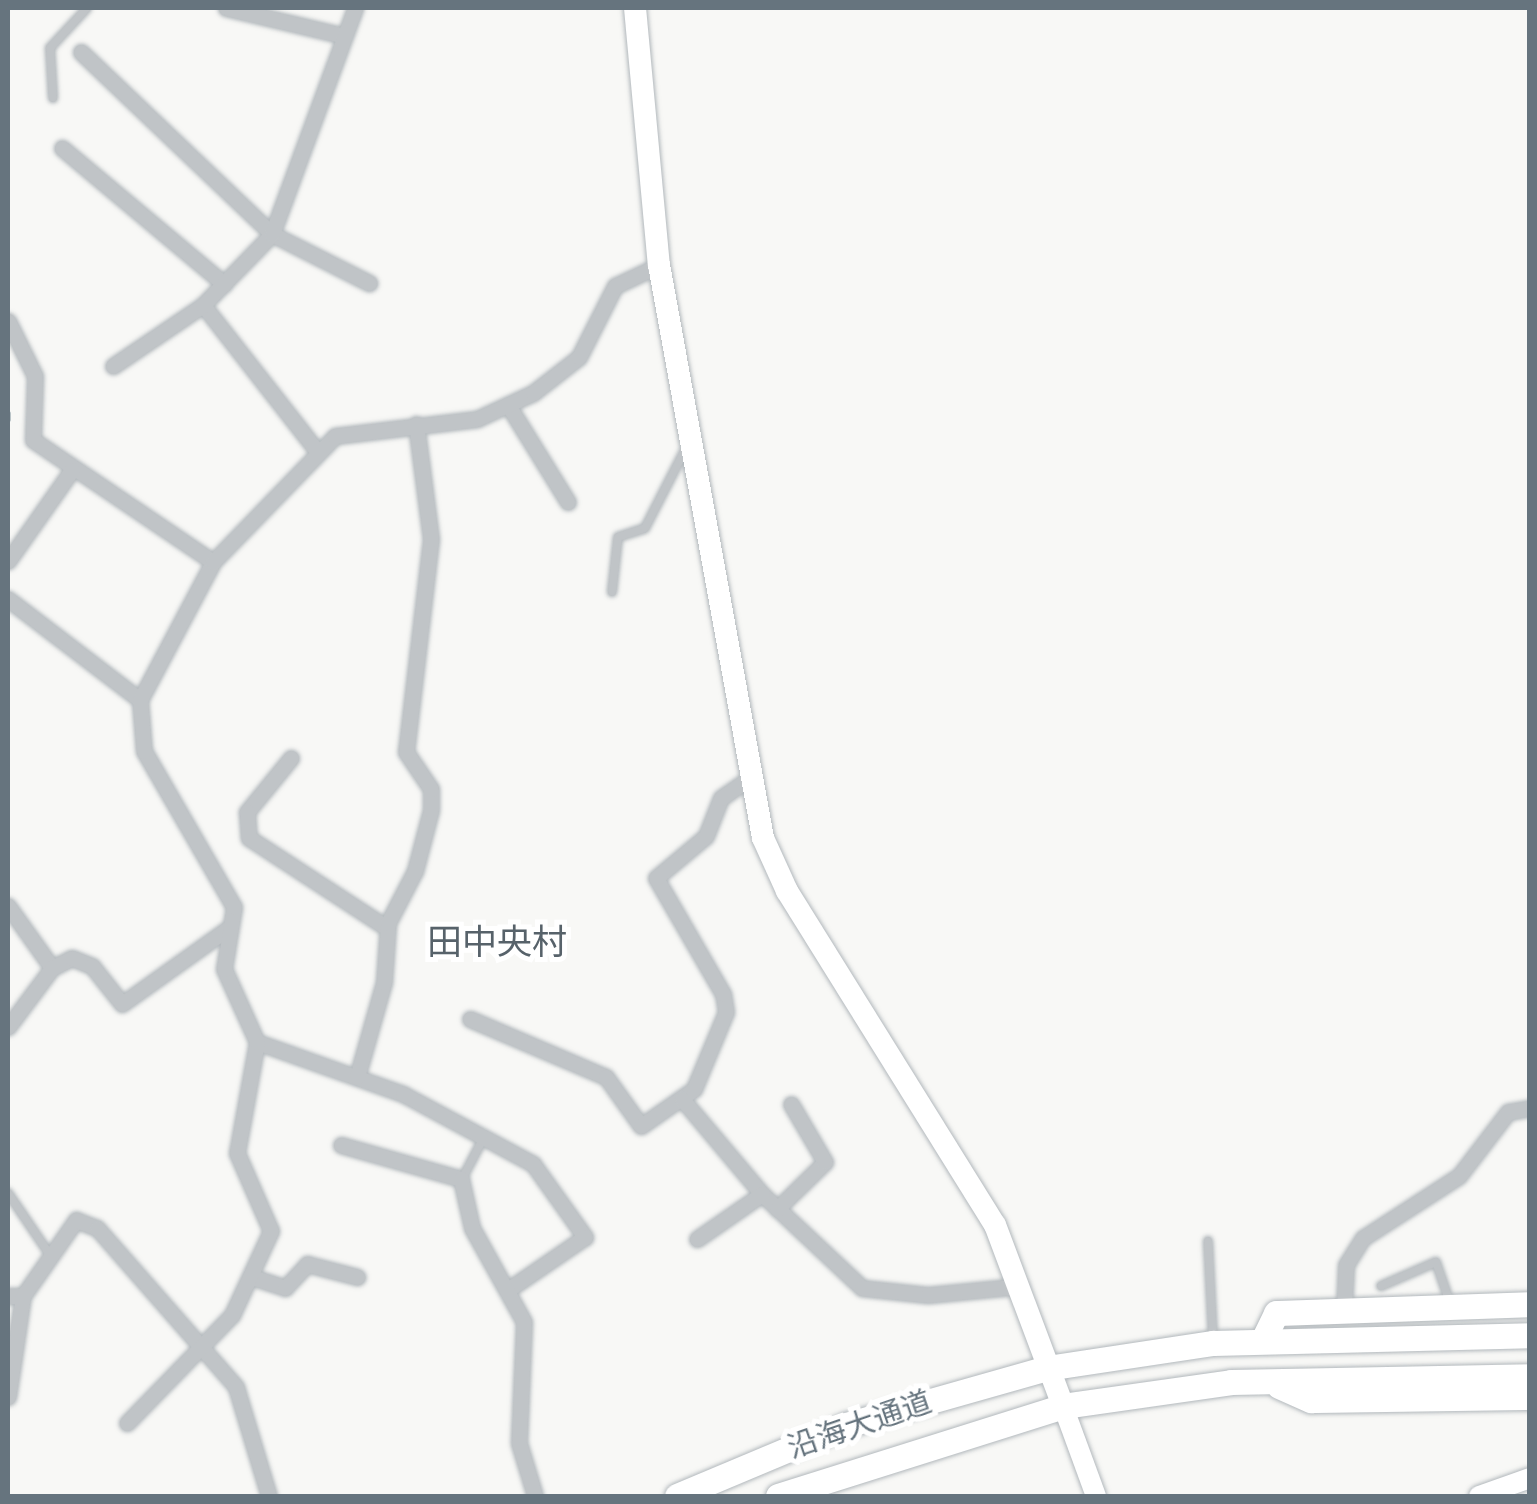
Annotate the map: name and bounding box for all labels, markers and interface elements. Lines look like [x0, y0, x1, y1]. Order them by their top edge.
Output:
district label: 田中央村 [427, 919, 567, 961]
street label: 沿海大通道 [782, 1382, 936, 1464]

